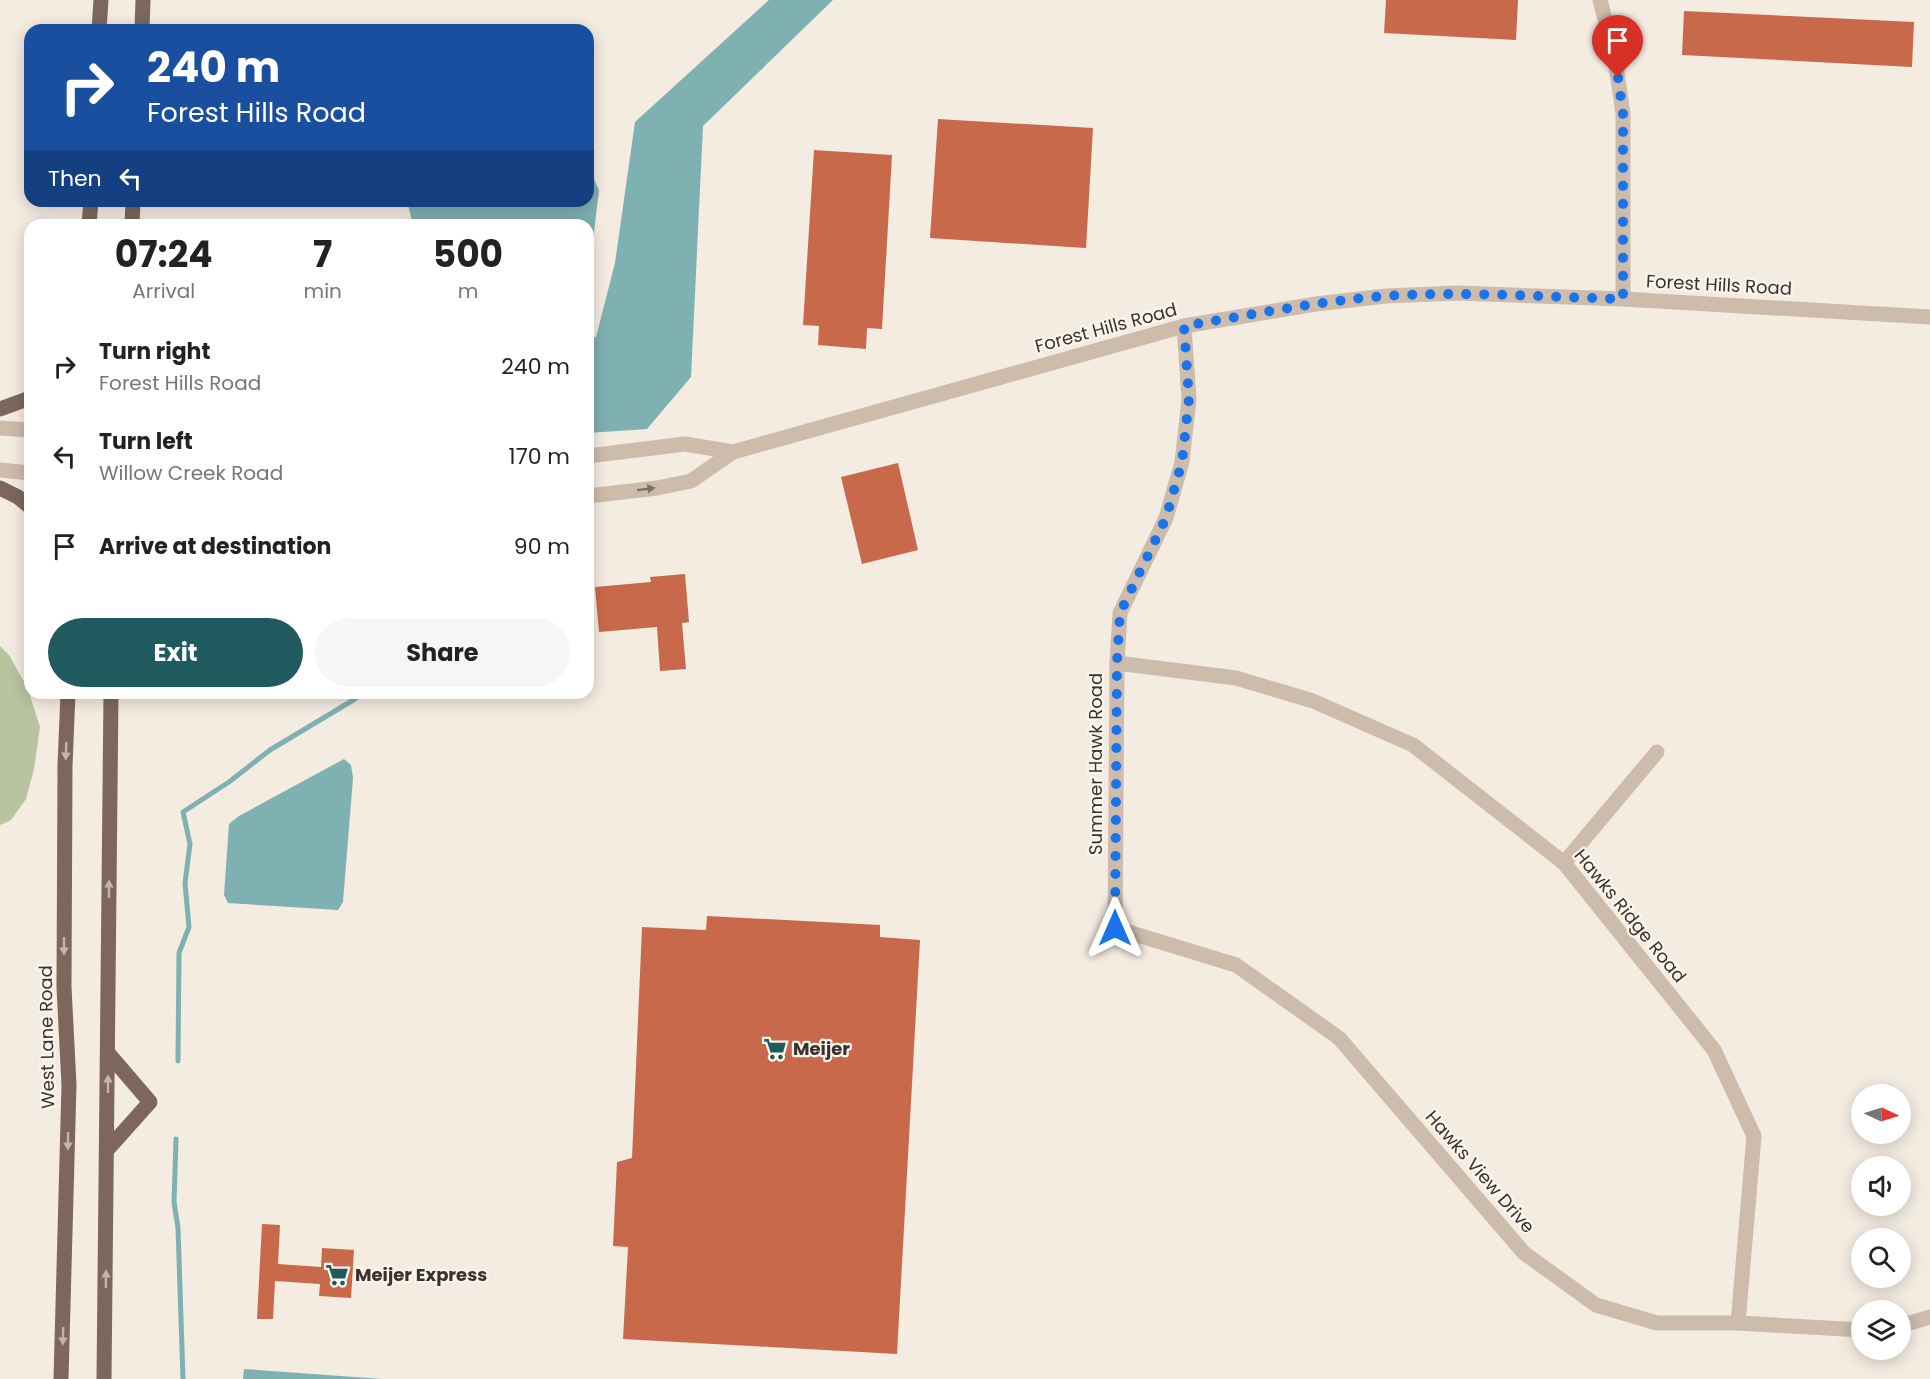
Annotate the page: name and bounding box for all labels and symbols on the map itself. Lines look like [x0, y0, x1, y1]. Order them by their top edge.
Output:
pin [1592, 15, 1643, 77]
street label: Forest Hills Road [1645, 268, 1793, 301]
street label: Forest Hills Road [1032, 297, 1180, 358]
one-way arrow [637, 484, 656, 494]
street label: Summer Hawk Road [1083, 673, 1108, 855]
one-way arrow [61, 742, 70, 761]
street label: Hawks Ridge Road [1569, 844, 1692, 988]
one-way arrow [104, 879, 114, 898]
position arrow [1083, 896, 1147, 960]
one-way arrow [59, 937, 69, 956]
street label: West Lane Road [33, 965, 60, 1109]
supermarket icon: Meijer [762, 1036, 788, 1062]
place label: Meijer [793, 1036, 850, 1061]
one-way arrow [103, 1074, 113, 1093]
north arrow [1851, 1084, 1911, 1144]
street label: Hawks View Drive [1420, 1105, 1541, 1238]
one-way arrow [63, 1132, 73, 1151]
supermarket icon: Meijer Express [324, 1262, 350, 1288]
place label: Meijer Express [355, 1262, 487, 1287]
one-way arrow [101, 1269, 111, 1288]
one-way arrow [58, 1327, 67, 1346]

